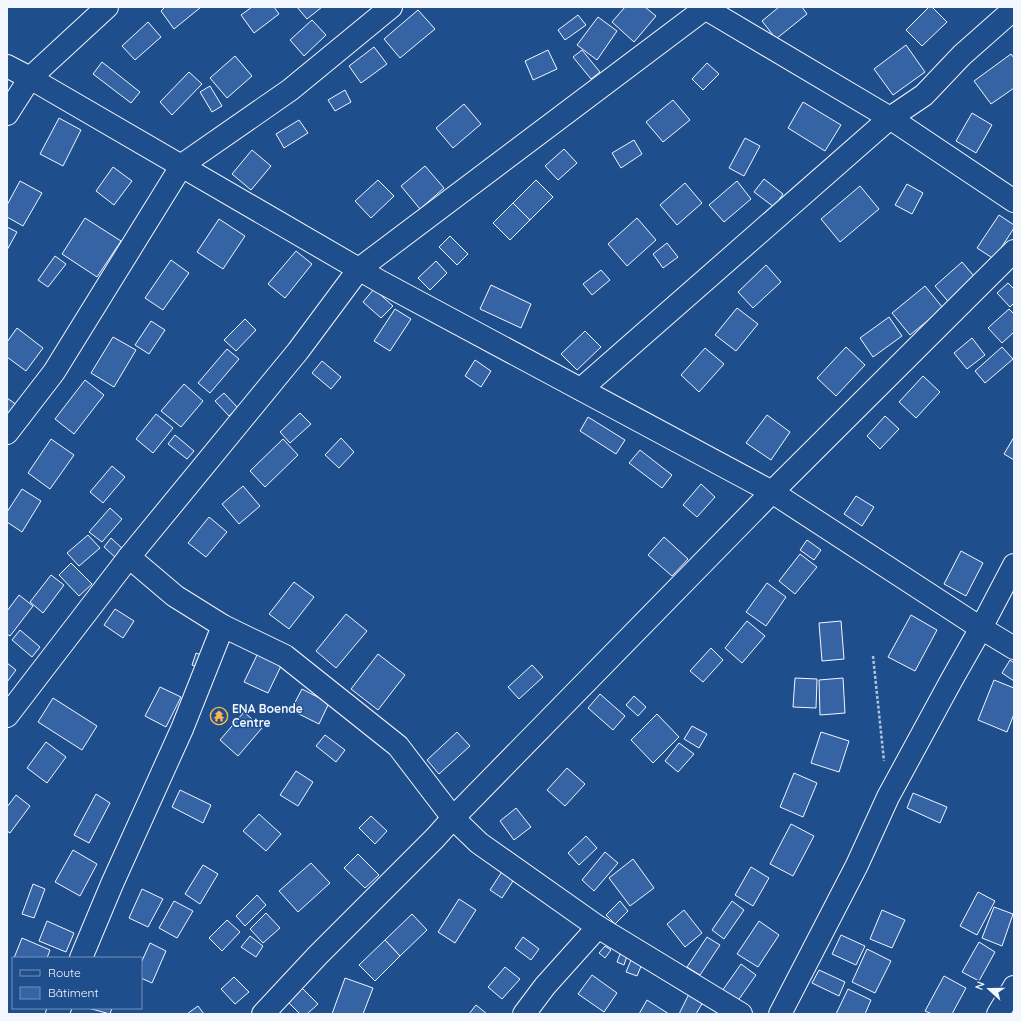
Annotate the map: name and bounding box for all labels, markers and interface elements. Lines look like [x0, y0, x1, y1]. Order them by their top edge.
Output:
place label: ENA Boende Centre [232, 701, 303, 730]
temple icon: ENA Boende Centre [209, 706, 229, 726]
legend [12, 957, 142, 1009]
text: Route [48, 965, 81, 980]
north arrow [969, 969, 1009, 1009]
text: N [972, 979, 988, 992]
text: Bâtiment [48, 985, 98, 1000]

